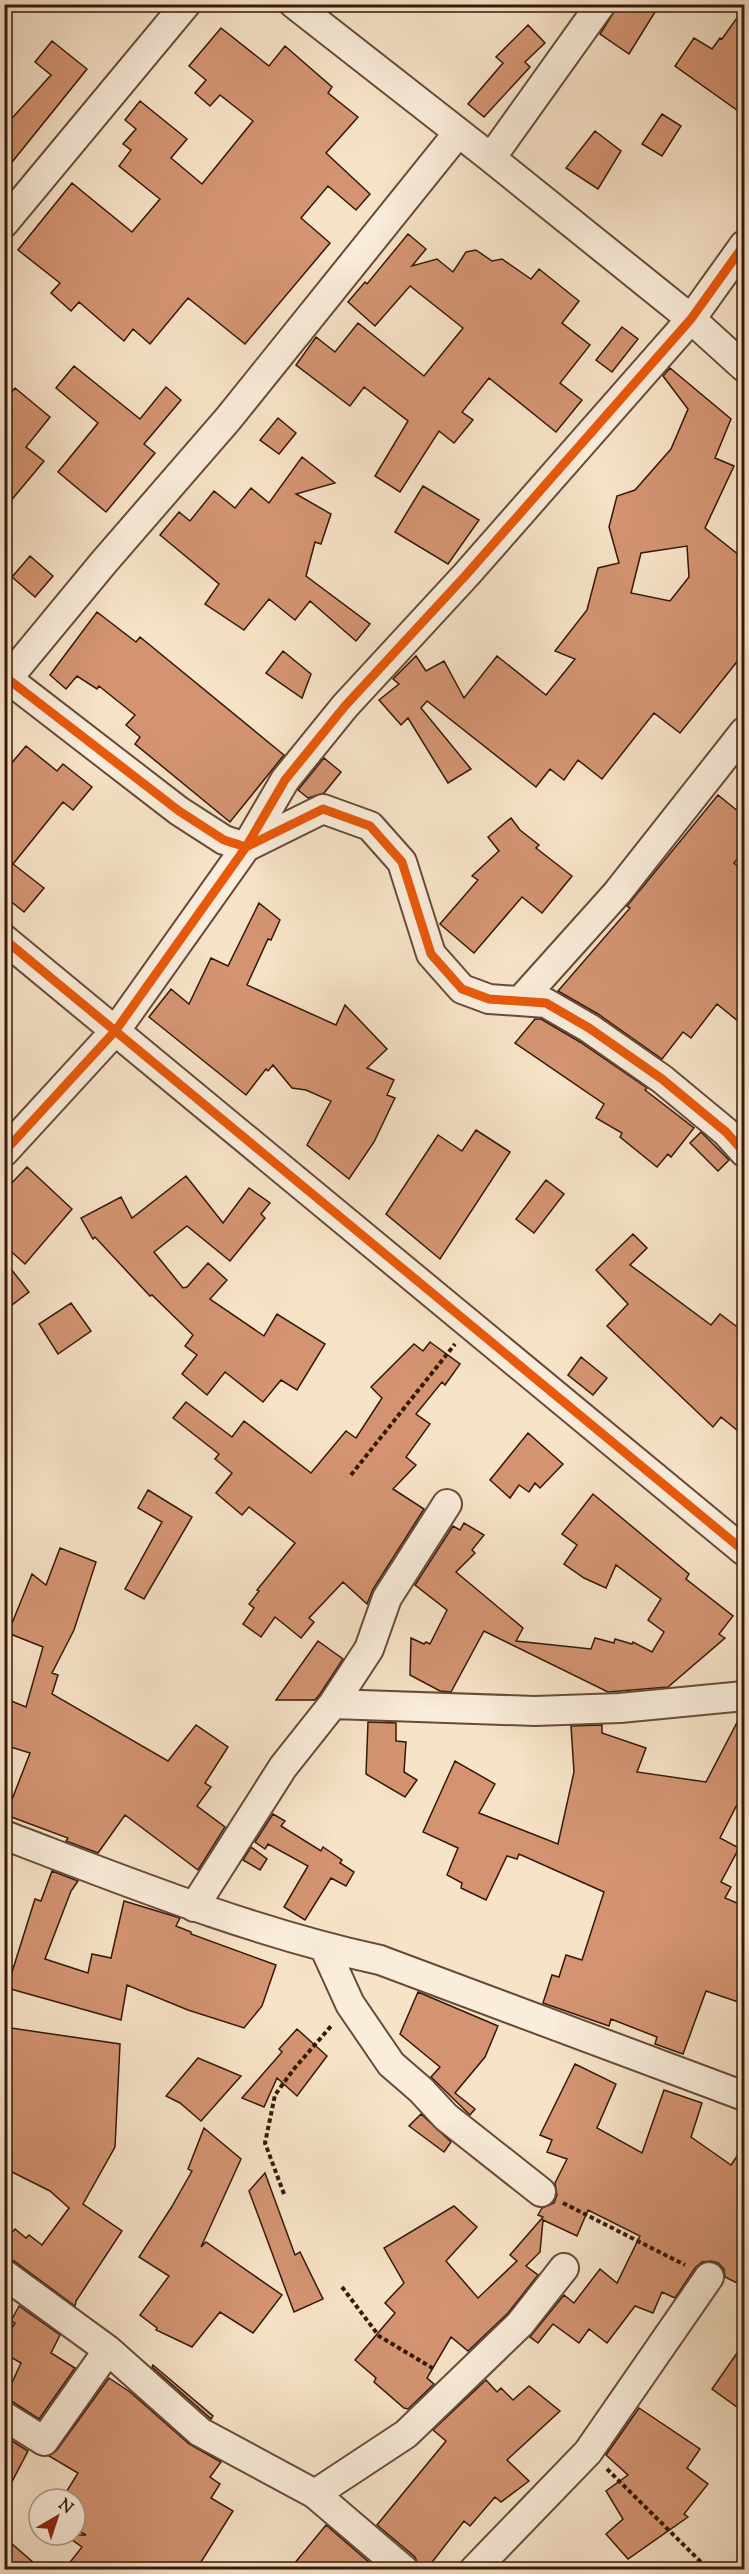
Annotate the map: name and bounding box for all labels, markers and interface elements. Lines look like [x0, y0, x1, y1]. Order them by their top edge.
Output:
north arrow [27, 2487, 87, 2547]
text: N [53, 2494, 77, 2520]

